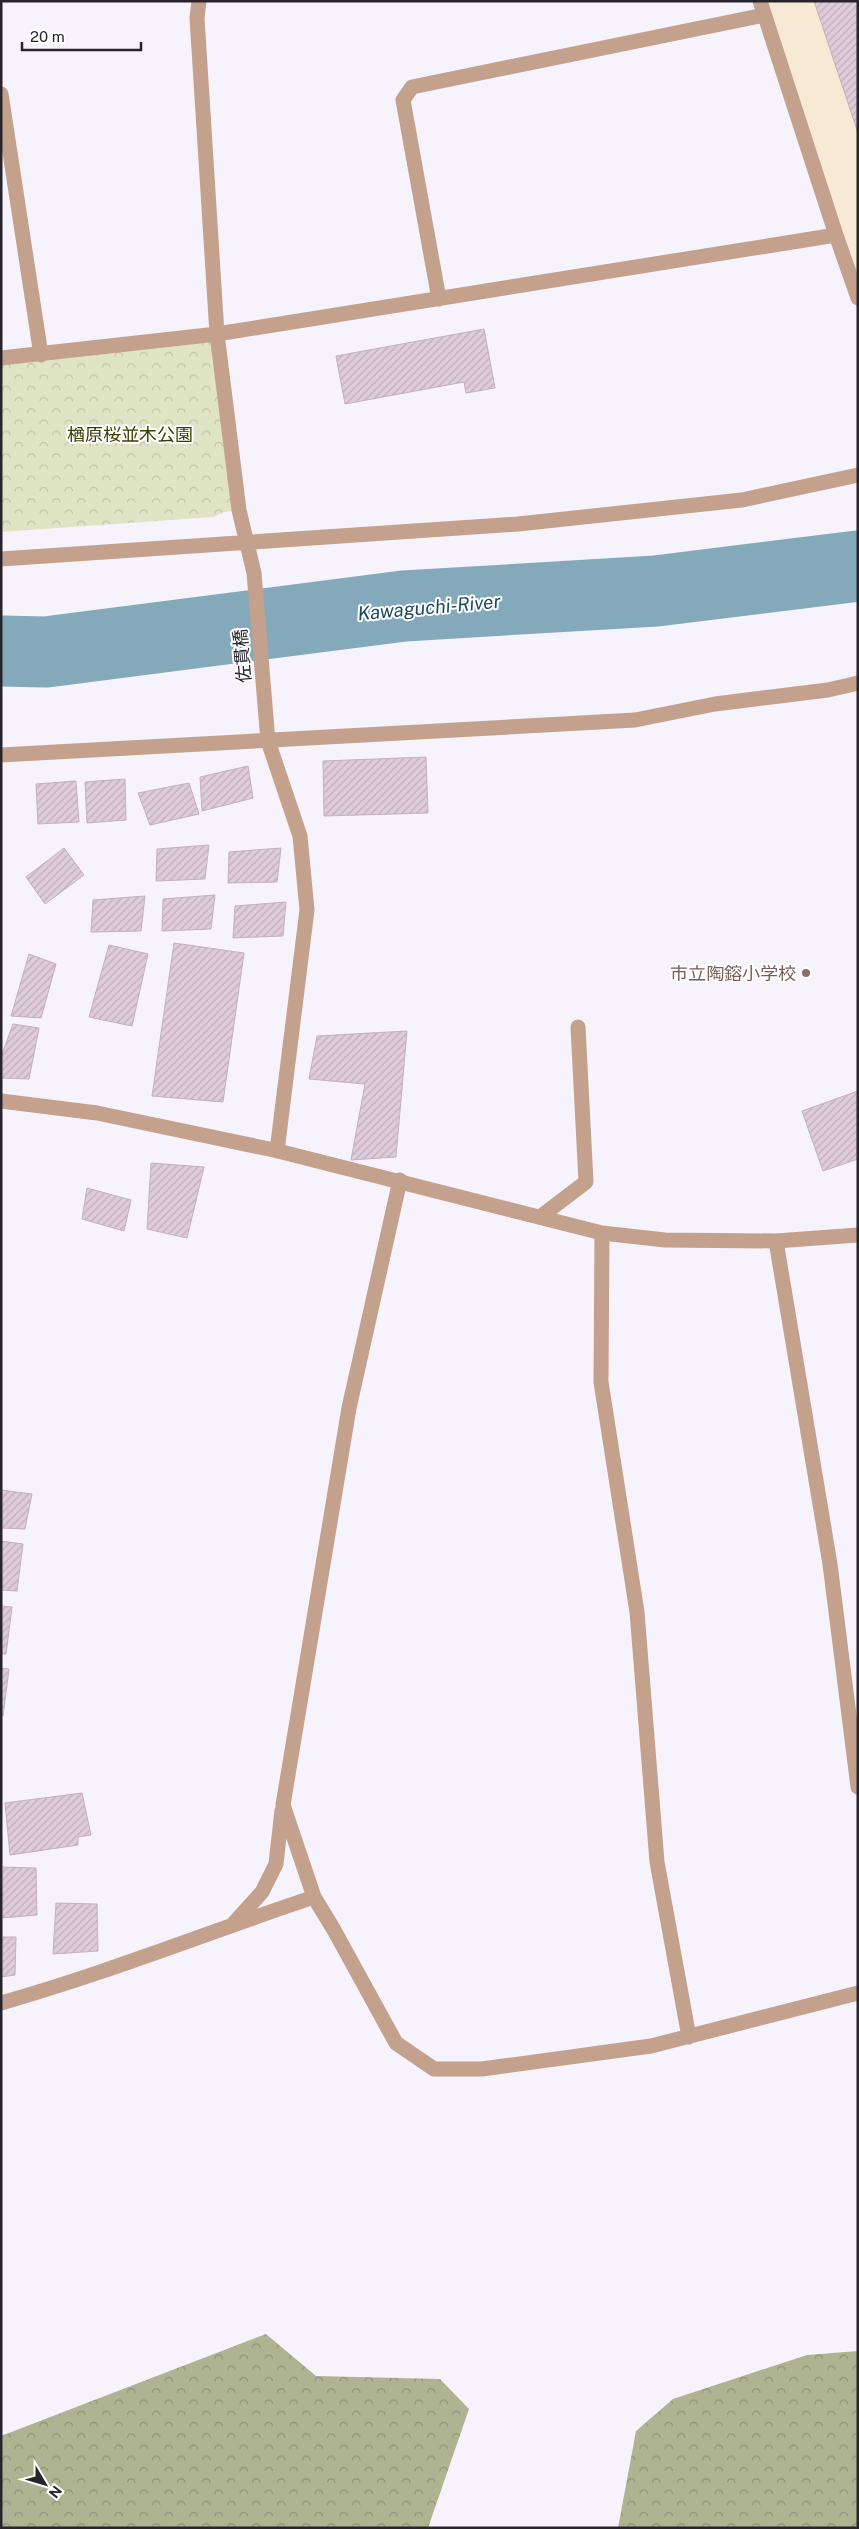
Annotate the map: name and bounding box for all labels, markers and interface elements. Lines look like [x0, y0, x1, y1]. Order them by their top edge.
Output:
scale bar [22, 20, 141, 52]
text: 20 m [30, 28, 65, 45]
park label: 楢原桜並木公園 [67, 424, 193, 445]
water label: Kawaguchi-River [357, 590, 502, 624]
street label: 佐貫橋 [229, 628, 255, 684]
place label: 市立陶鎔小学校 [670, 963, 796, 984]
marker: 市立陶鎔小学校 [800, 967, 812, 979]
north arrow [20, 2459, 70, 2509]
text: N [46, 2483, 65, 2501]

